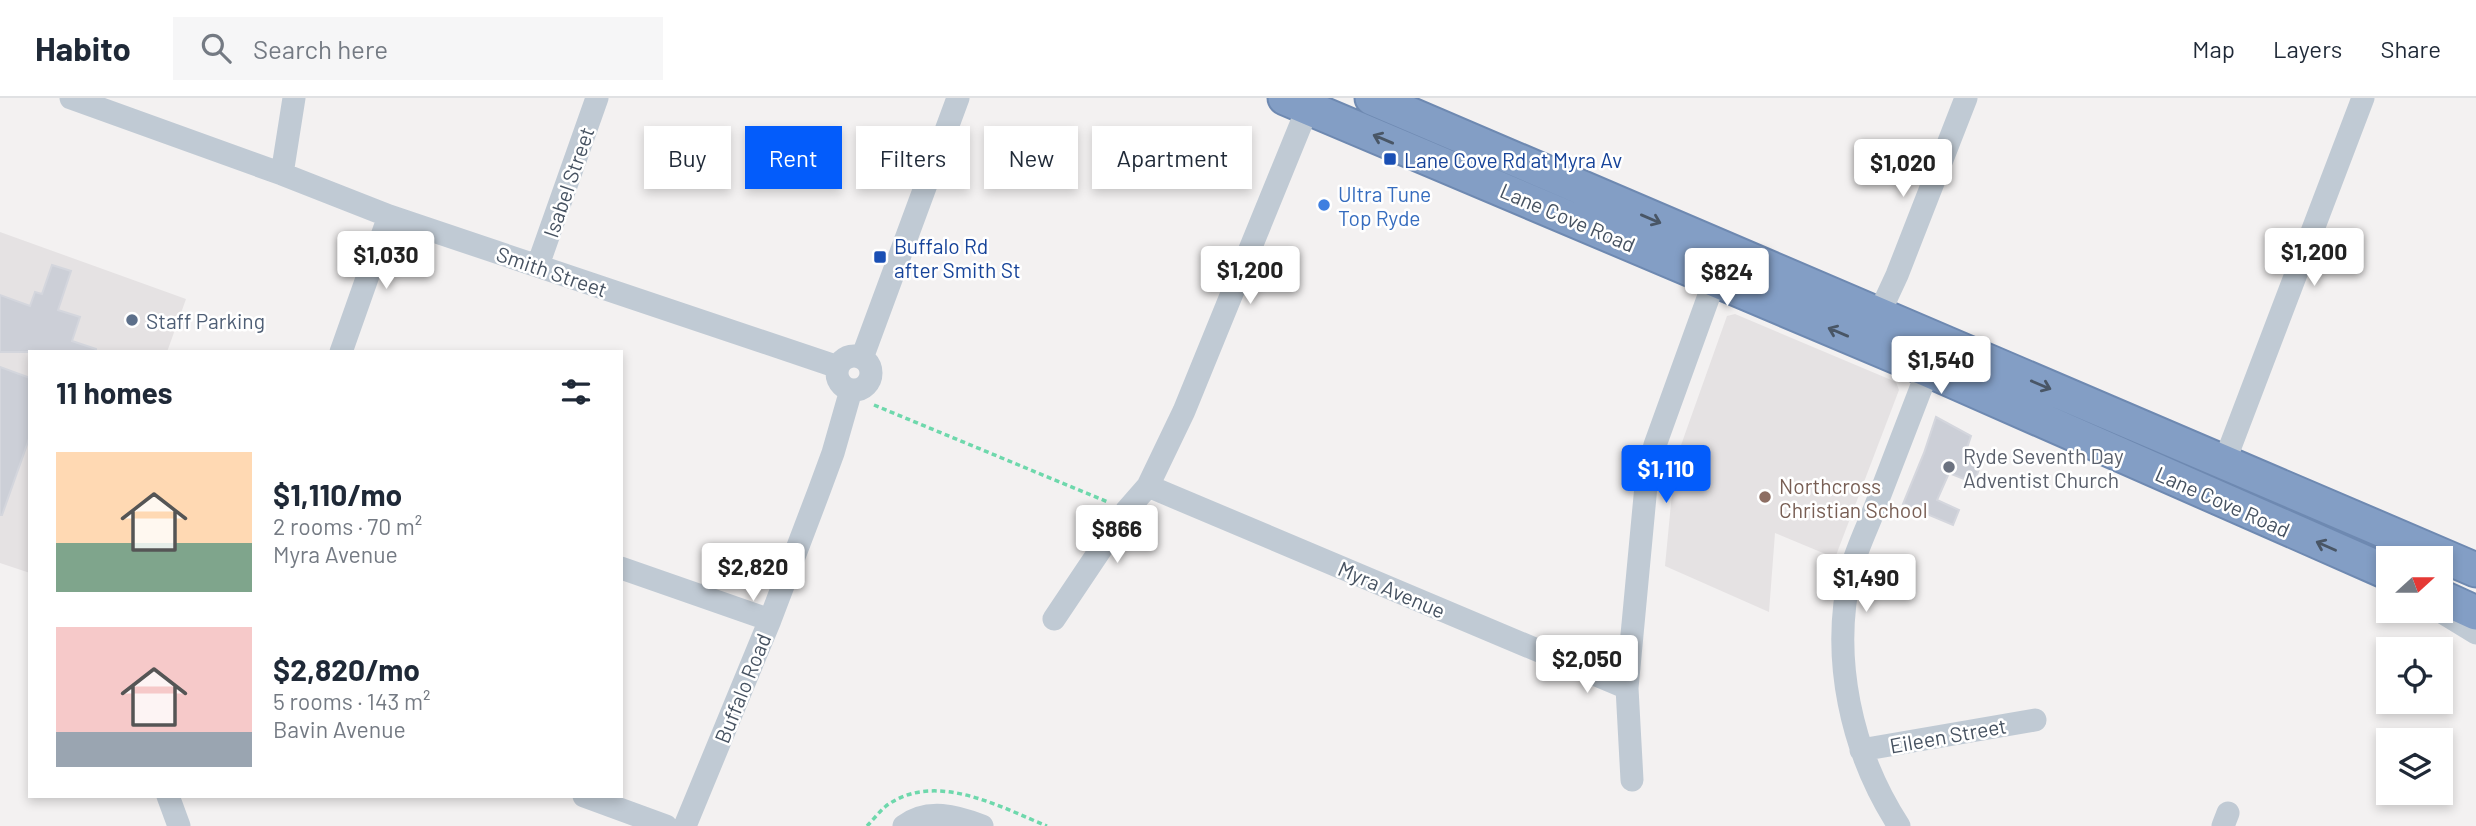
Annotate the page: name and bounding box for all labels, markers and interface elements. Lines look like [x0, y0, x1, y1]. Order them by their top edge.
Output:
search box [173, 17, 663, 80]
text: Habito [35, 28, 131, 68]
icon: search [197, 29, 235, 67]
text: Search here [253, 33, 388, 64]
text: Map [2192, 34, 2235, 63]
text: Layers [2273, 34, 2342, 63]
text: Share [2380, 34, 2441, 63]
street label: Isabel Street [537, 123, 599, 241]
chip: Buy [644, 126, 731, 189]
chip: Rent [745, 126, 842, 189]
chip: Filters [856, 126, 970, 189]
chip: New [984, 126, 1078, 189]
chip: Apartment [1092, 126, 1252, 189]
one-way arrow [1373, 132, 1394, 145]
pin: $1,020 [1846, 140, 1960, 199]
place label: Lane Cove Rd at Myra Av [1404, 147, 1622, 172]
text: $1,020 [1870, 148, 1936, 176]
marker: Lane Cove Rd at Myra Av [1382, 151, 1398, 167]
street label: Lane Cove Road [1497, 177, 1639, 257]
place label: Ultra Tune Top Ryde [1338, 181, 1431, 230]
marker: Ultra Tune Top Ryde [1316, 197, 1332, 213]
one-way arrow [1640, 213, 1662, 226]
pin: $1,200 [2257, 228, 2371, 288]
pin: $1,030 [329, 232, 443, 291]
place label: Buffalo Rd after Smith St [894, 233, 1021, 282]
text: $1,200 [2281, 237, 2347, 265]
text: $1,030 [353, 240, 419, 268]
street label: Smith Street [493, 240, 611, 302]
pin: $1,200 [1193, 246, 1307, 306]
pin: $824 [1686, 248, 1768, 308]
marker: Buffalo Rd after Smith St [872, 249, 888, 265]
text: $1,200 [1217, 255, 1283, 283]
text: $824 [1701, 257, 1753, 285]
place label: Staff Parking [146, 308, 265, 333]
marker: Staff Parking [124, 312, 140, 328]
one-way arrow [1828, 325, 1849, 338]
pin: $1,540 [1884, 336, 1998, 396]
text: $1,540 [1908, 345, 1974, 373]
icon: filters [557, 373, 595, 411]
text: 11 homes [56, 374, 173, 410]
one-way arrow [2030, 379, 2051, 392]
place label: Ryde Seventh Day Adventist Church [1963, 443, 2124, 492]
pin: $1,110 [1609, 446, 1723, 505]
text: $1,110 [1638, 454, 1694, 482]
marker: Ryde Seventh Day Adventist Church [1941, 459, 1957, 475]
street label: Lane Cove Road [2152, 460, 2294, 542]
place label: Northcross Christian School [1779, 473, 1927, 522]
text: $1,110/mo [273, 476, 402, 512]
icon: home [112, 480, 196, 564]
marker: Northcross Christian School [1757, 489, 1773, 505]
pin: $866 [1076, 505, 1158, 565]
text: 2 rooms · 70 m² [273, 512, 422, 540]
text: $866 [1092, 514, 1142, 542]
one-way arrow [2316, 539, 2337, 552]
text: Myra Avenue [273, 540, 398, 568]
pin: $2,820 [696, 544, 810, 603]
north arrow [2376, 546, 2454, 623]
map controls [2376, 546, 2453, 805]
text: $2,820 [718, 552, 788, 580]
pin: $1,490 [1809, 554, 1923, 614]
street label: Myra Avenue [1335, 555, 1449, 623]
text: $1,490 [1833, 563, 1899, 591]
street label: Buffalo Road [709, 629, 775, 747]
pin: $2,050 [1530, 636, 1644, 695]
button: locate [2376, 637, 2453, 714]
text: $2,050 [1552, 644, 1622, 672]
text: $2,820/mo [273, 651, 420, 687]
icon: home [112, 655, 196, 739]
text: 5 rooms · 143 m² [273, 687, 431, 715]
street label: Eileen Street [1888, 712, 2008, 758]
text: Bavin Avenue [273, 715, 406, 743]
button: layers [2376, 728, 2453, 805]

